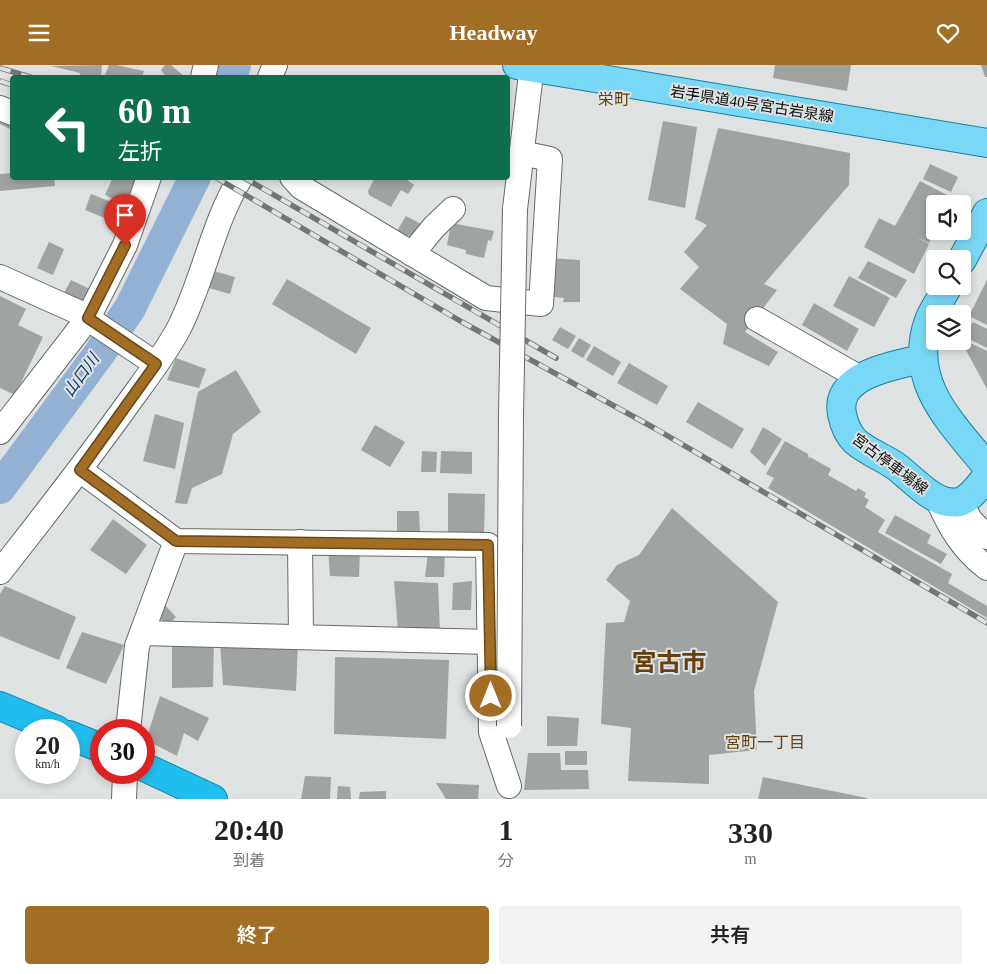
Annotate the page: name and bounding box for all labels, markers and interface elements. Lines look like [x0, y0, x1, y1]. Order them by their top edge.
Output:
icon: menu [25, 19, 53, 47]
icon: heart [934, 19, 962, 47]
text: Headway [450, 20, 538, 45]
street label: 岩手県道40号宮古岩泉線 [669, 83, 835, 125]
district label: 栄町 [598, 91, 630, 108]
text: 60 m [118, 92, 191, 131]
icon: left [35, 95, 100, 160]
text: 左折 [118, 139, 162, 164]
pin [104, 194, 146, 245]
map controls [926, 195, 971, 350]
button: sound [926, 195, 971, 240]
icon: arrive [111, 201, 139, 229]
button: search [926, 250, 971, 295]
button: layers [926, 305, 971, 350]
water label: 山口川 [60, 349, 103, 399]
street label: 宮古停車場線 [849, 431, 931, 497]
district label: 宮古市 [631, 649, 707, 676]
position arrow [464, 669, 516, 721]
speed limit sign: 30 [90, 719, 155, 784]
text: 20 [35, 732, 60, 759]
district label: 宮町一丁目 [725, 734, 805, 751]
text: km/h [35, 757, 60, 771]
text: 20:40 [214, 813, 284, 846]
text: 1 [498, 813, 513, 846]
text: 330 [728, 816, 773, 849]
text: m [744, 850, 757, 867]
text: 到着 [233, 852, 265, 869]
text: 分 [498, 852, 514, 869]
button: 終了 [25, 906, 489, 964]
button: 共有 [499, 906, 962, 964]

